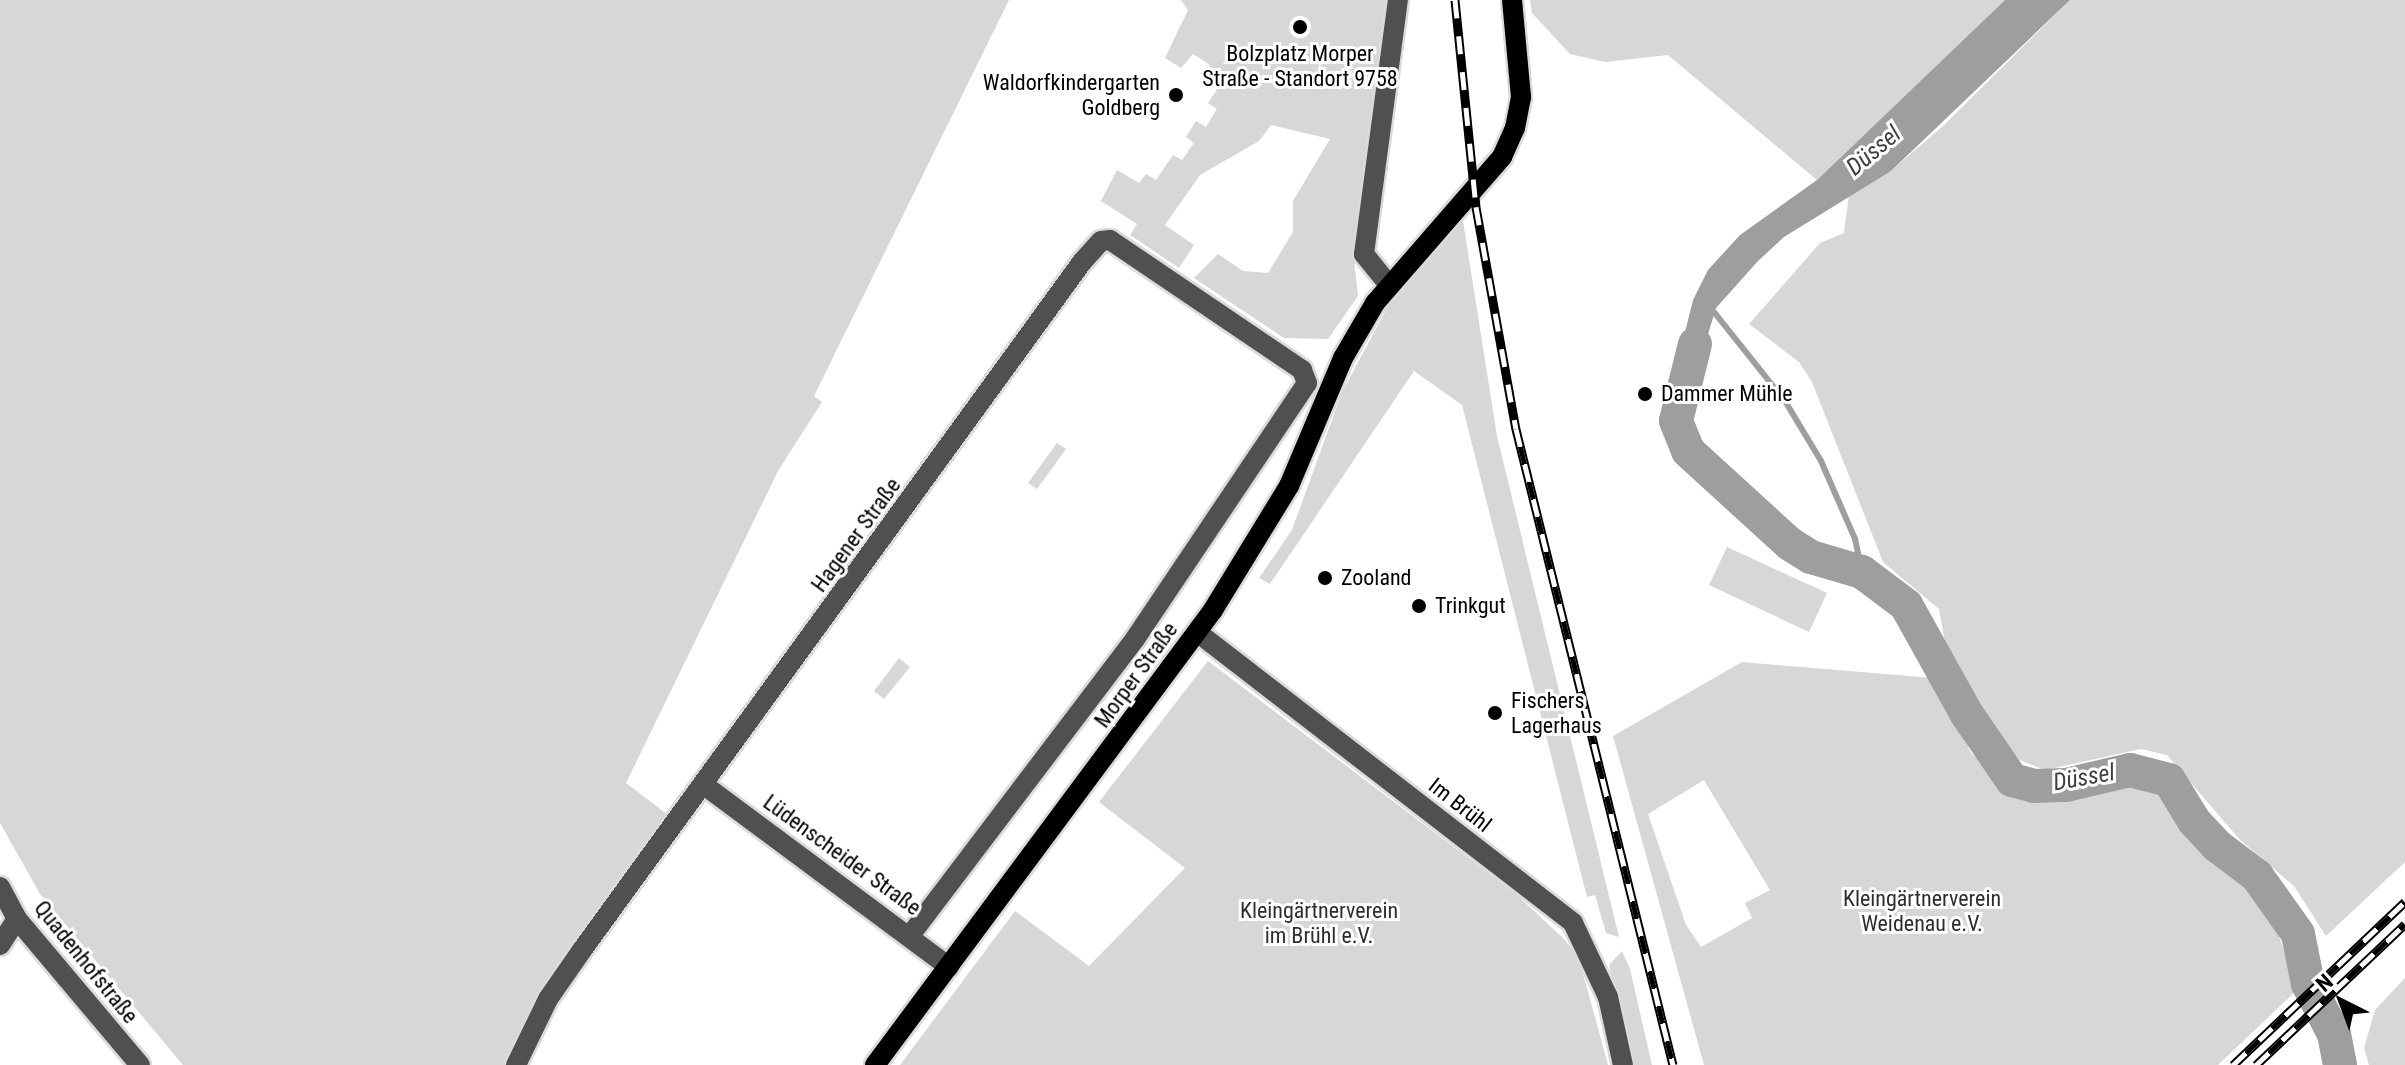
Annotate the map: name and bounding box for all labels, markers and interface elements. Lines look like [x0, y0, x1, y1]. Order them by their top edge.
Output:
marker: Bolzplatz Morper Straße - Standort 9758 [1291, 18, 1309, 36]
place label: Bolzplatz Morper Straße - Standort 9758 [1202, 40, 1398, 92]
place label: Waldorfkindergarten Goldberg [983, 69, 1160, 120]
marker: Waldorfkindergarten Goldberg [1167, 86, 1185, 104]
water label: Düssel [1841, 120, 1907, 182]
place label: Dammer Mühle [1661, 381, 1793, 407]
marker: Dammer Mühle [1636, 385, 1654, 403]
street label: Hagener Straße [806, 473, 906, 597]
place label: Zooland [1341, 565, 1412, 591]
marker: Zooland [1316, 569, 1334, 587]
place label: Trinkgut [1435, 593, 1506, 619]
marker: Trinkgut [1410, 597, 1428, 615]
street label: Morper Straße [1089, 617, 1183, 733]
place label: Fischers Lagerhaus [1511, 687, 1602, 738]
marker: Fischers Lagerhaus [1486, 704, 1504, 722]
water label: Düssel [2051, 758, 2117, 798]
street label: Im Brühl [1423, 772, 1497, 838]
street label: Lüdenscheider Straße [758, 789, 926, 921]
park label: Kleingärtnerverein Weidenau e.V. [1843, 885, 2001, 936]
street label: Quadenhofstraße [29, 895, 143, 1029]
park label: Kleingärtnerverein im Brühl e.V. [1240, 897, 1398, 948]
north arrow [2301, 961, 2381, 1041]
text: N [2311, 969, 2338, 997]

